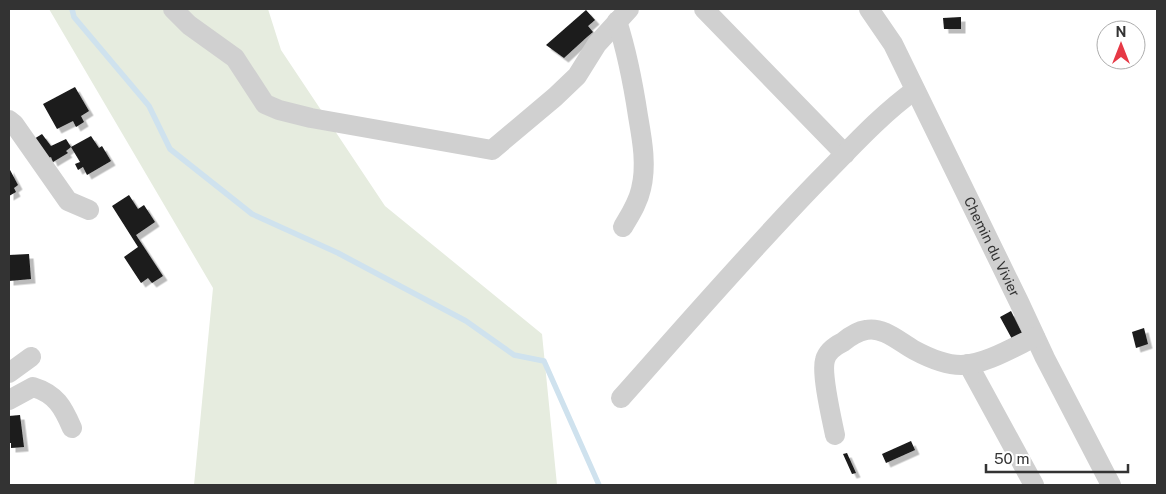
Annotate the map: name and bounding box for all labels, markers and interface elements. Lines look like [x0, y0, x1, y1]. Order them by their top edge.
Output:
north arrow [1096, 20, 1146, 70]
text: N [1116, 24, 1126, 40]
street label: Chemin du Vivier [961, 194, 1023, 299]
scale bar [986, 442, 1128, 474]
text: 50 m [994, 450, 1029, 467]

